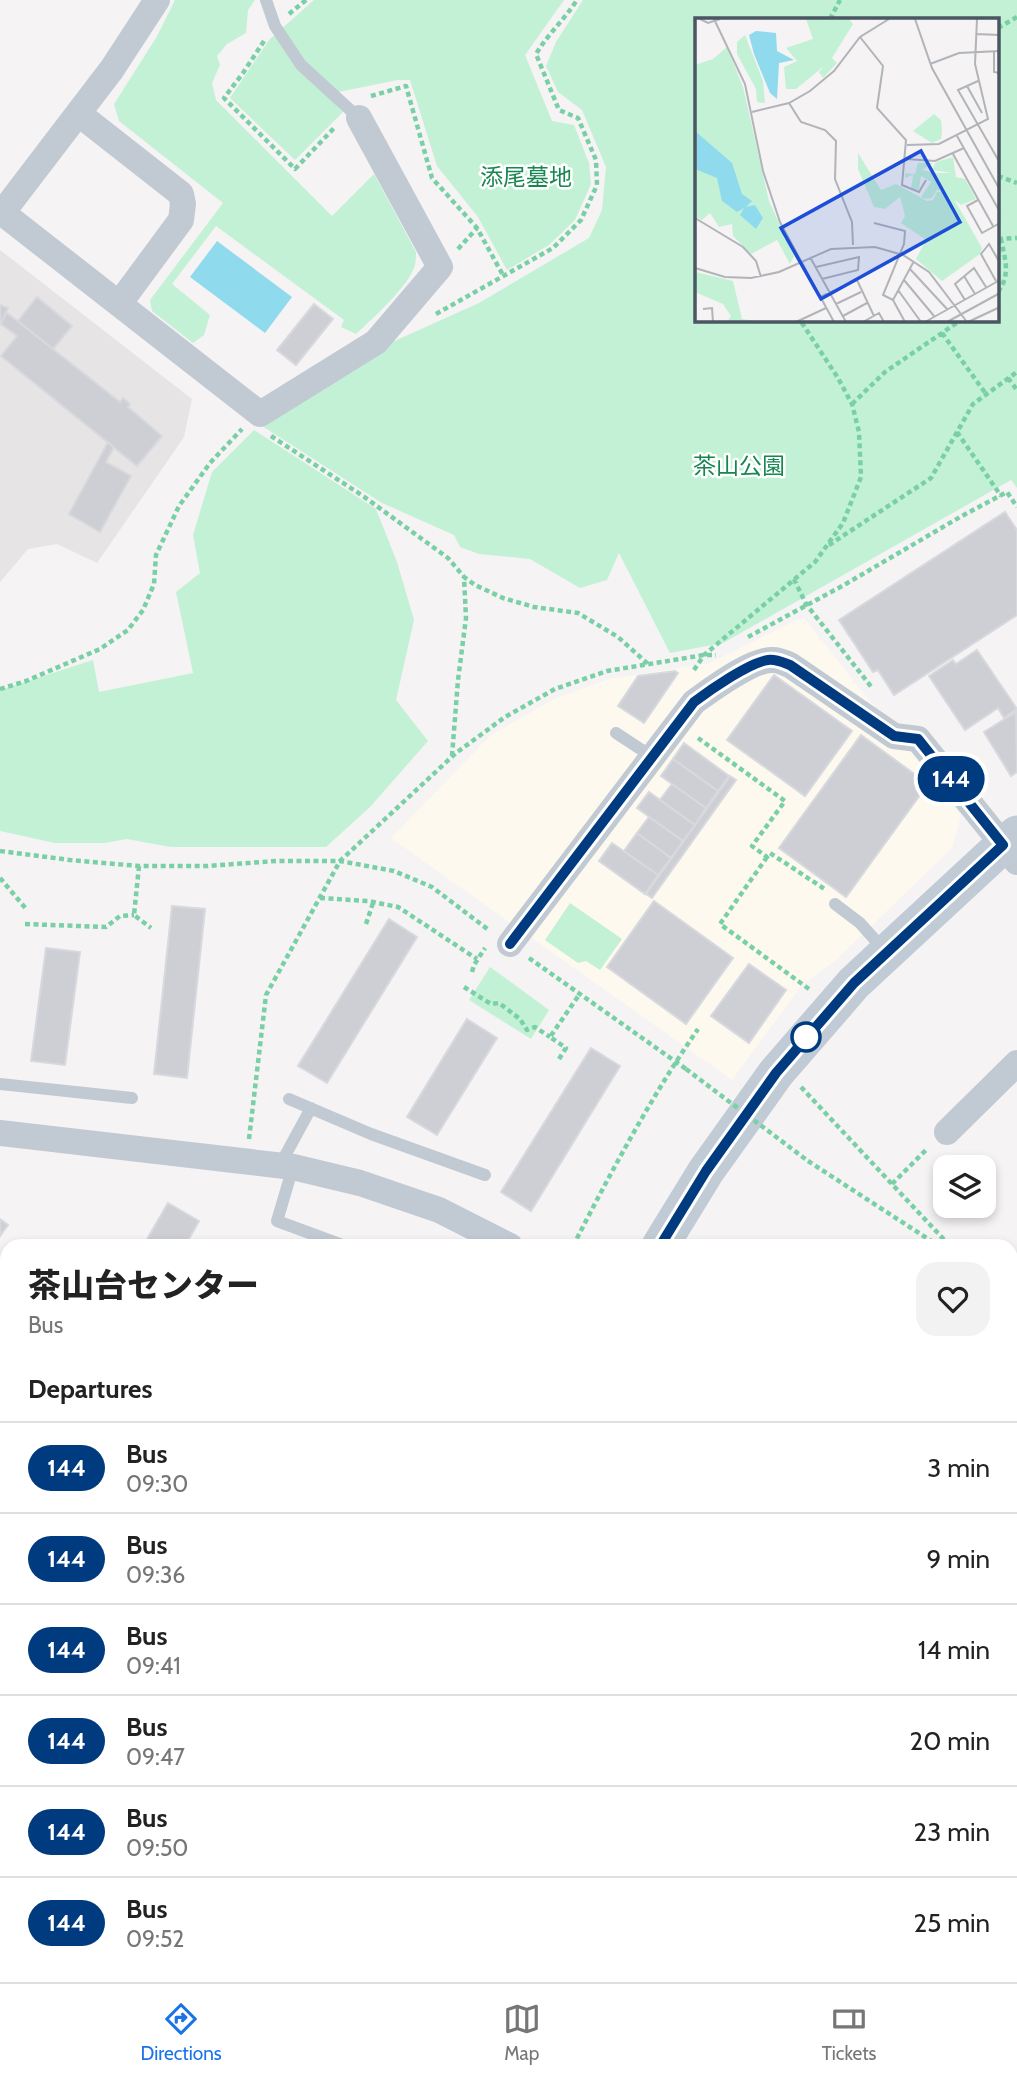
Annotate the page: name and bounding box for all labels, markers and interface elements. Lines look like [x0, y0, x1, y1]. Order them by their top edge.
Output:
inset map [695, 18, 1000, 322]
park label: 添尾墓地 [480, 163, 572, 191]
park label: 茶山公園 [693, 452, 785, 480]
line badge: 144 [911, 756, 991, 802]
text: 144 [932, 764, 970, 793]
unlabelled marker [791, 1022, 821, 1052]
map controls [933, 1155, 996, 1218]
button: layers [933, 1155, 996, 1218]
button: heart [916, 1262, 990, 1336]
text: 茶山台センター [28, 1265, 259, 1305]
text: Bus [28, 1311, 63, 1339]
text: Departures [28, 1373, 152, 1405]
text: Bus [126, 1438, 167, 1470]
text: 3 min [927, 1452, 990, 1484]
text: 144 [47, 1453, 86, 1482]
text: 09:30 [126, 1470, 188, 1498]
text: Bus [126, 1529, 167, 1561]
text: 9 min [927, 1543, 990, 1575]
text: 144 [47, 1544, 86, 1573]
text: 09:36 [126, 1561, 185, 1589]
text: Bus [126, 1620, 167, 1652]
text: 14 min [918, 1634, 990, 1666]
text: 144 [47, 1635, 86, 1664]
text: 09:41 [126, 1652, 181, 1680]
text: Bus [126, 1711, 167, 1743]
text: 20 min [910, 1725, 990, 1757]
text: 144 [47, 1726, 86, 1755]
text: 09:47 [126, 1743, 185, 1771]
text: Bus [126, 1802, 167, 1834]
text: 23 min [914, 1816, 990, 1848]
text: 144 [47, 1817, 86, 1846]
text: 09:50 [126, 1834, 188, 1862]
text: Bus [126, 1893, 167, 1925]
text: 25 min [914, 1907, 990, 1939]
text: 144 [47, 1908, 86, 1937]
text: 09:52 [126, 1925, 184, 1953]
tab: Directions [141, 2000, 222, 2065]
tab: Map [503, 2000, 541, 2065]
tab: Tickets [822, 2000, 876, 2065]

